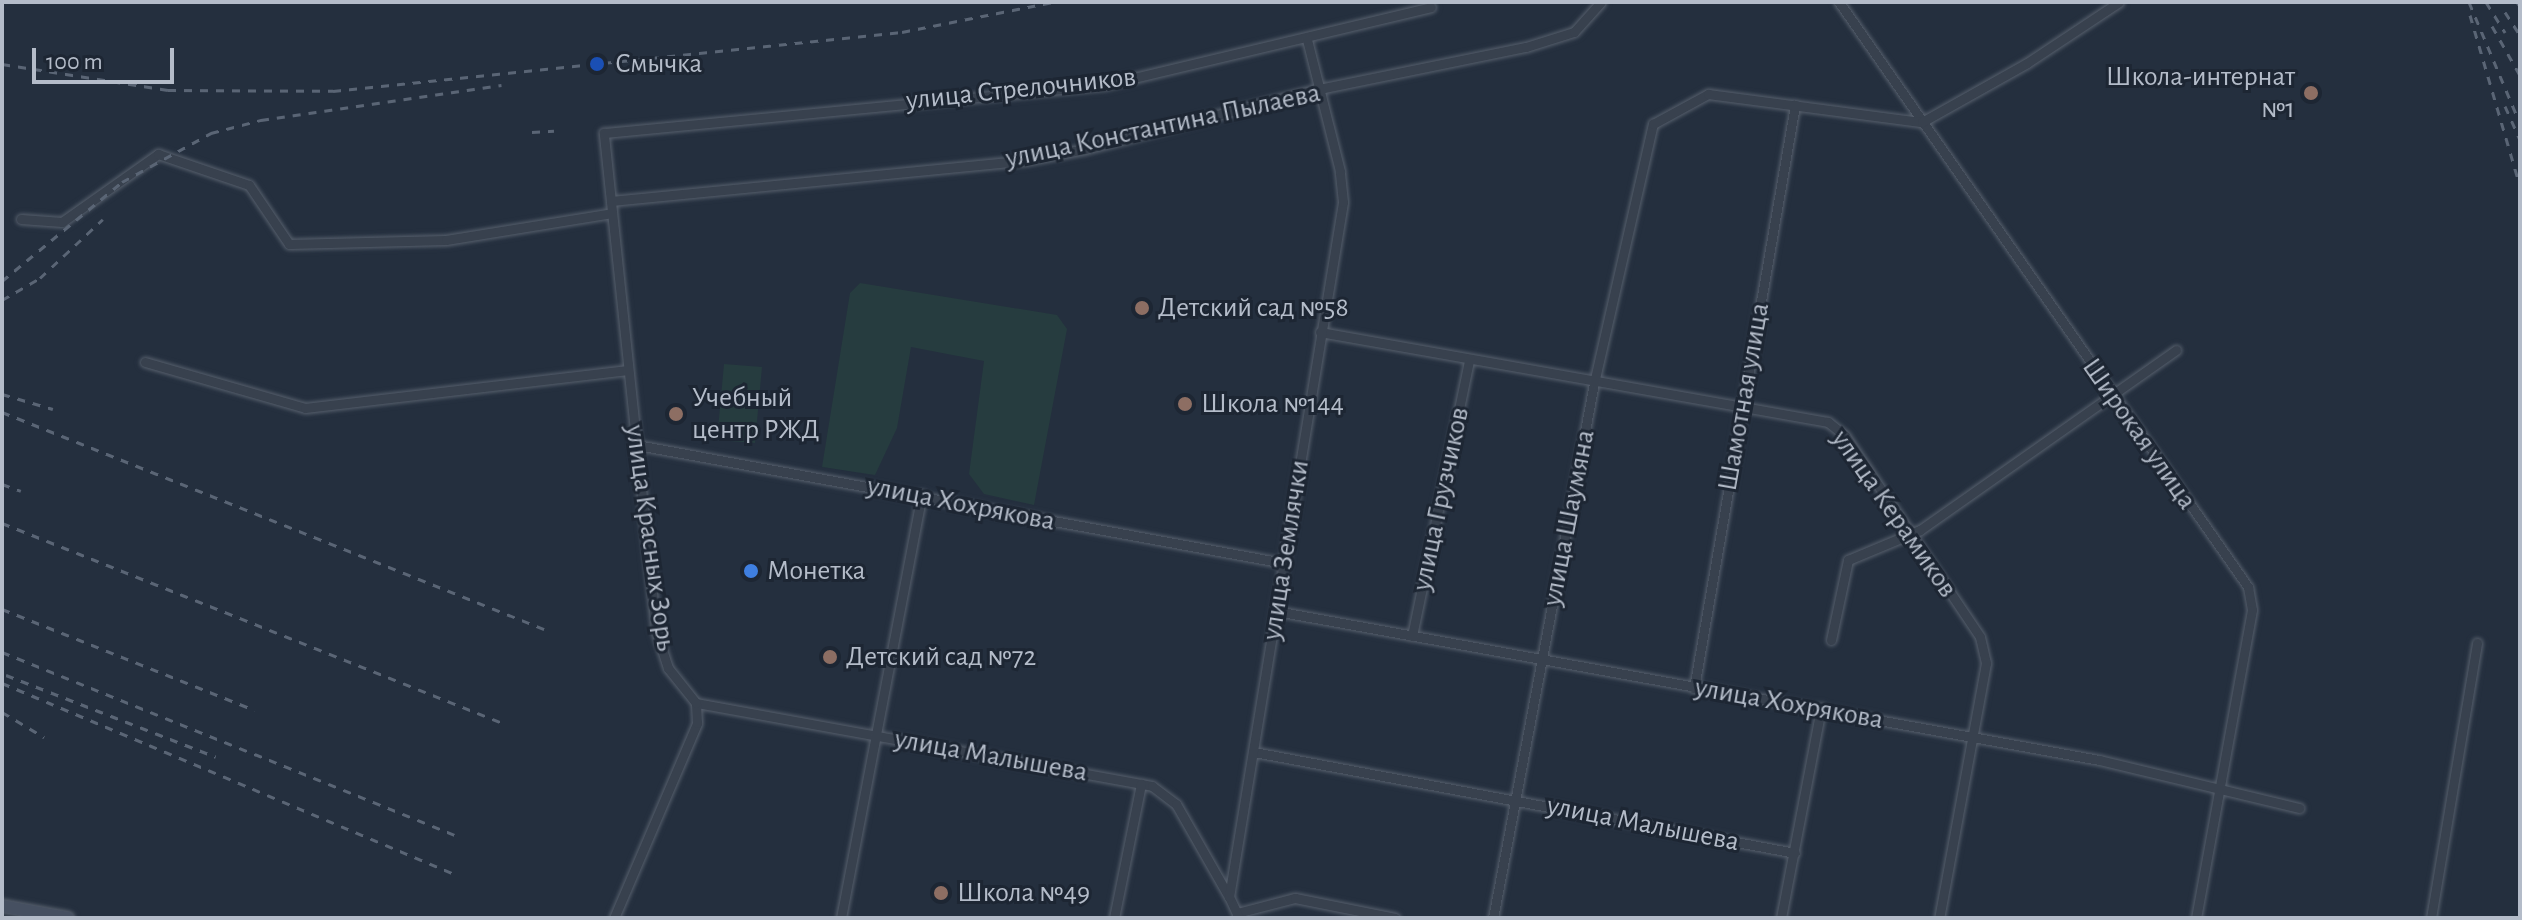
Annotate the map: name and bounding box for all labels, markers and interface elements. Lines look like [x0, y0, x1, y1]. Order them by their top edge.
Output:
scale bar [36, 32, 178, 82]
place label: Смычка [615, 47, 702, 81]
text: 100 m [46, 50, 103, 74]
marker: Смычка [586, 53, 608, 75]
street label: улица Стрелочников [904, 60, 1138, 118]
place label: Школа-интернат №1 [2106, 60, 2295, 126]
street label: улица Константина Пылаева [1003, 76, 1323, 176]
marker: Школа-интернат №1 [2302, 84, 2320, 102]
place label: Детский сад №58 [1158, 291, 1349, 325]
marker: Детский сад №58 [1133, 299, 1151, 317]
street label: Шамотная улица [1711, 300, 1777, 494]
street label: Широкая улица [2074, 352, 2204, 516]
place label: Учебный центр РЖД [692, 381, 820, 447]
place label: Школа №144 [1201, 387, 1344, 421]
marker: Школа №144 [1176, 395, 1194, 413]
street label: улица Грузчиков [1405, 404, 1477, 594]
marker: Учебный центр РЖД [667, 405, 685, 423]
street label: улица Красных Зорь [617, 423, 683, 653]
street label: улица Керамиков [1824, 424, 1964, 604]
street label: улица Шаумяна [1535, 427, 1603, 609]
street label: улица Землячки [1255, 458, 1317, 642]
street label: улица Хохрякова [864, 469, 1058, 539]
place label: Монетка [767, 554, 866, 588]
marker: Монетка [742, 562, 760, 580]
place label: Детский сад №72 [846, 640, 1036, 674]
marker: Детский сад №72 [821, 648, 839, 666]
street label: улица Хохрякова [1692, 671, 1886, 737]
street label: улица Малышева [892, 723, 1090, 789]
street label: улица Малышева [1544, 789, 1742, 859]
place label: Школа №49 [957, 876, 1090, 910]
marker: Школа №49 [932, 884, 950, 902]

